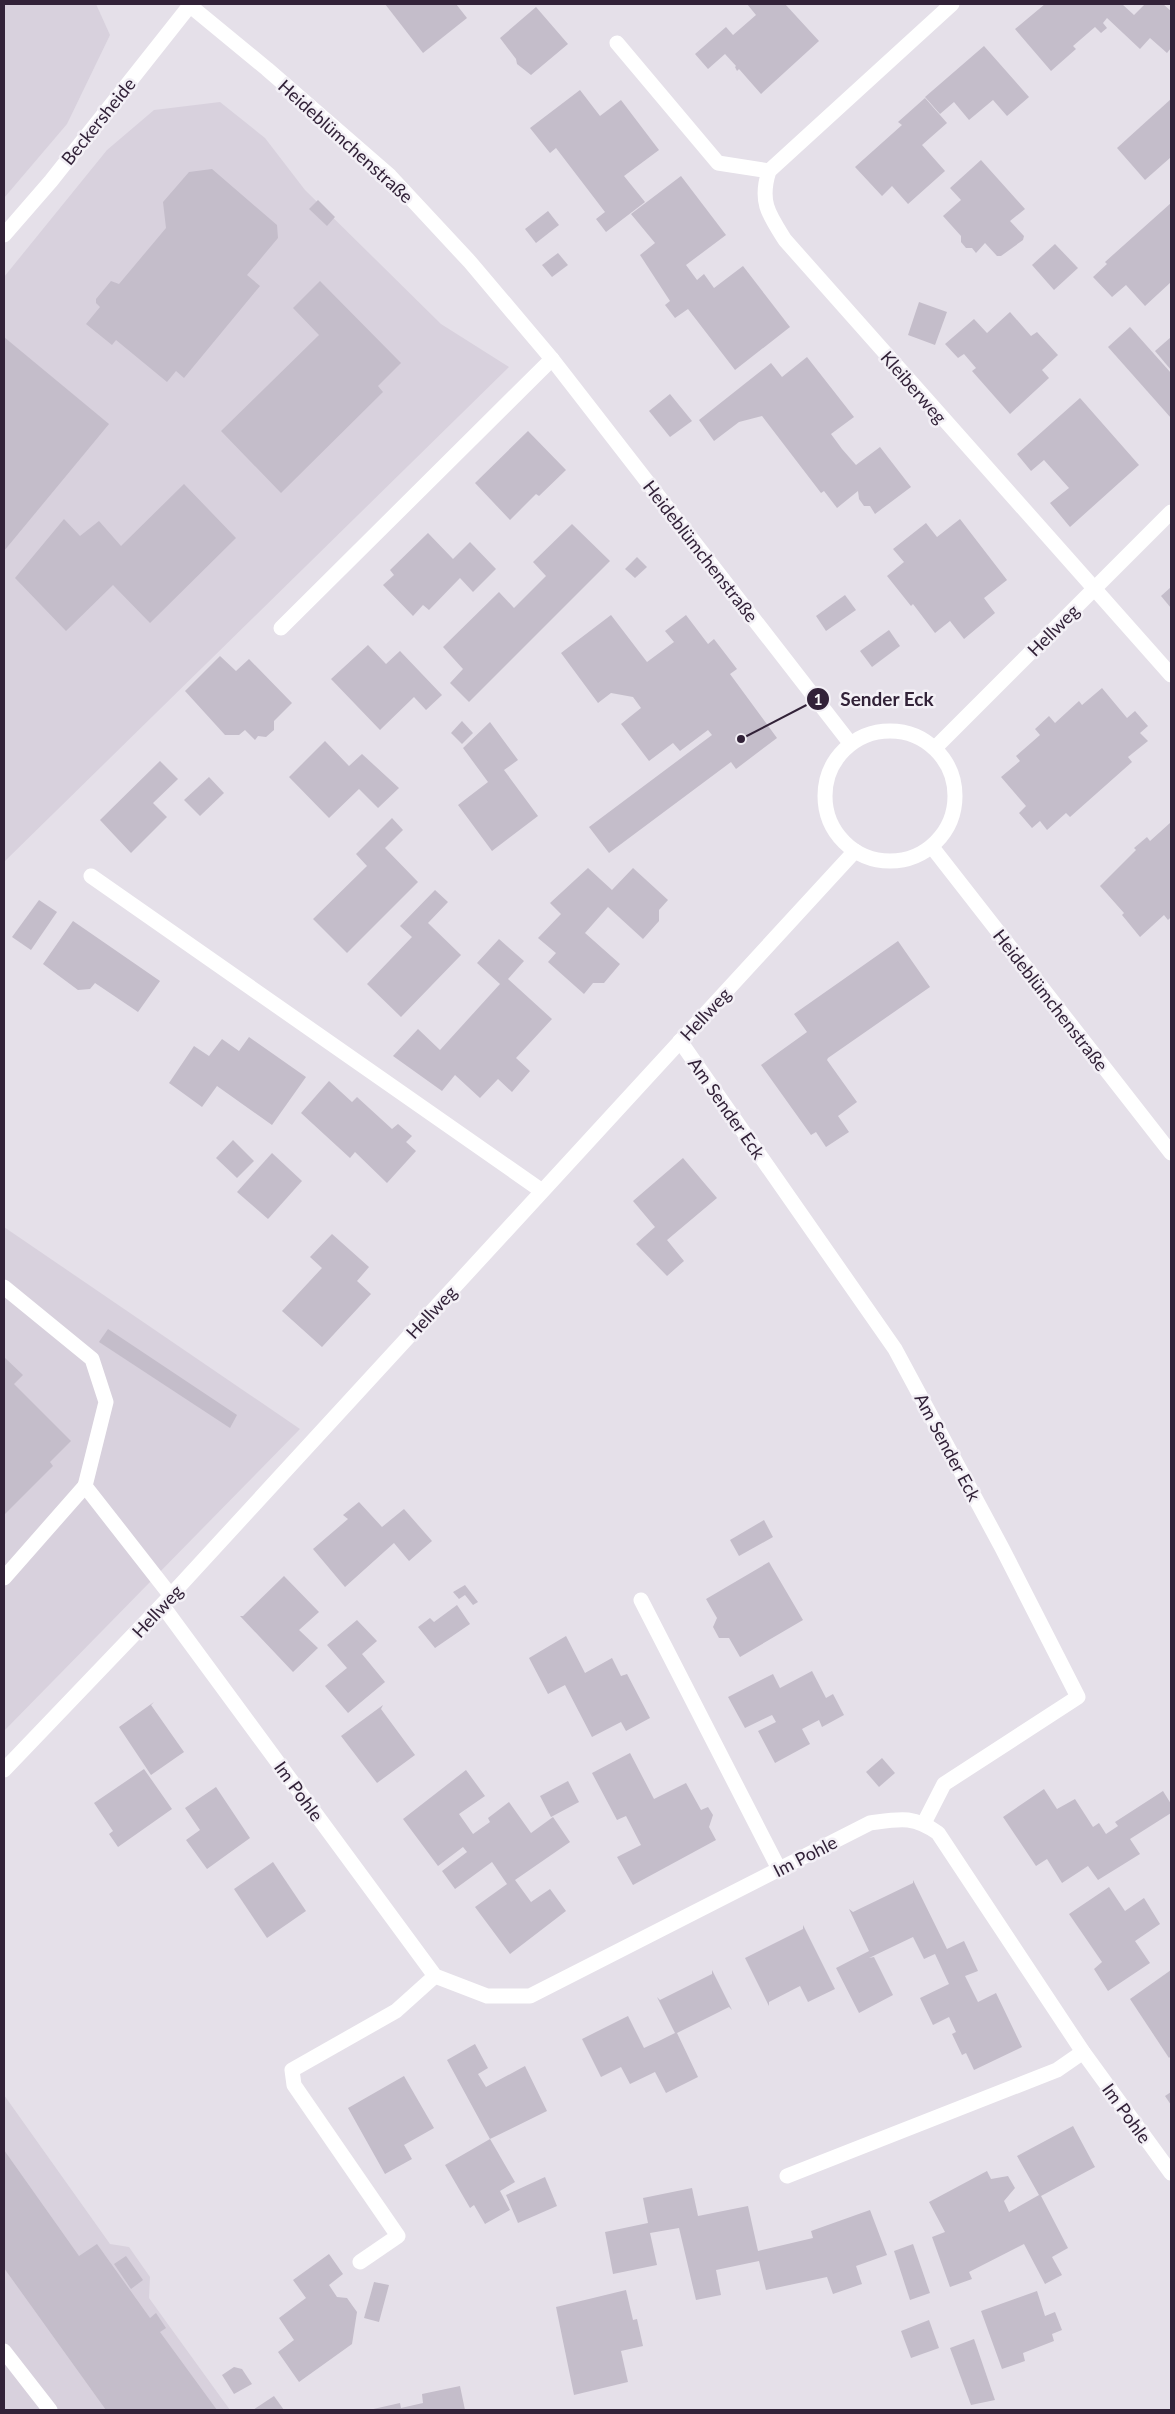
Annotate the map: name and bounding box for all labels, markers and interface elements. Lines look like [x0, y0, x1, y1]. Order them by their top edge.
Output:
street label: Beckersheide [56, 73, 140, 169]
street label: Heideblümchenstraße [274, 75, 418, 207]
street label: Kleiberweg [876, 346, 952, 428]
street label: Heideblümchenstraße [639, 476, 763, 626]
street label: Hellweg [1022, 599, 1084, 661]
callout: Sender Eck [805, 682, 944, 716]
text: Sender Eck [840, 687, 935, 710]
text: 1 [814, 690, 822, 708]
street label: Heideblümchenstraße [989, 925, 1113, 1075]
street label: Hellweg [675, 983, 735, 1045]
street label: Am Sender Eck [684, 1053, 771, 1164]
street label: Hellweg [401, 1281, 461, 1343]
street label: Am Sender Eck [910, 1389, 986, 1505]
street label: Hellweg [127, 1580, 187, 1642]
street label: Im Pohle [270, 1757, 328, 1825]
street label: Im Pohle [769, 1831, 841, 1881]
street label: Im Pohle [1098, 2079, 1156, 2147]

